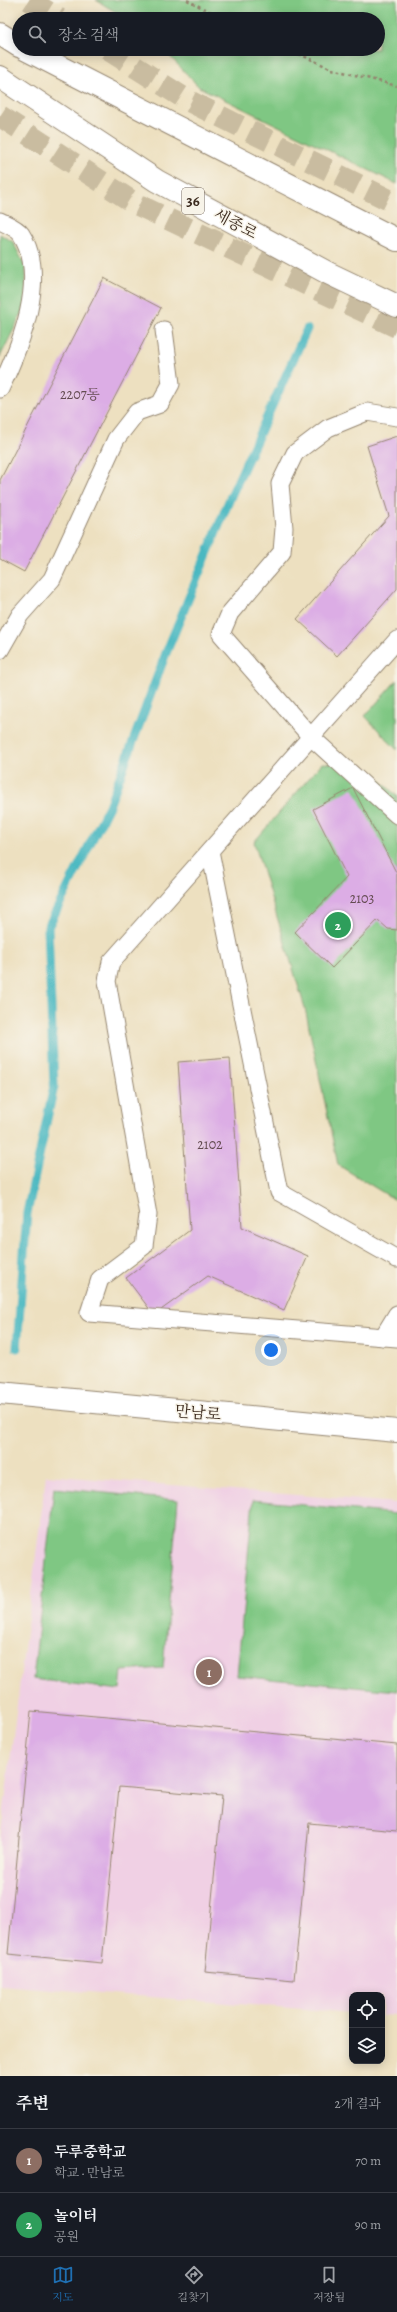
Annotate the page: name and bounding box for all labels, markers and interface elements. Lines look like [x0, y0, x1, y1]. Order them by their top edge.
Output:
search box [12, 12, 385, 56]
icon: search [26, 23, 48, 45]
text: 장소 검색 [58, 25, 119, 45]
road number: 36 [182, 188, 204, 214]
street label: 세종로 [210, 203, 262, 245]
house number: 2207동 [60, 385, 101, 404]
house number: 2103 [350, 889, 375, 908]
pin: 2 [325, 910, 351, 940]
house number: 2102 [197, 1135, 223, 1154]
your location [261, 1340, 281, 1360]
street label: 만남로 [174, 1400, 223, 1426]
pin: 1 [196, 1657, 222, 1687]
map controls [349, 1992, 385, 2064]
button: locate [349, 1992, 385, 2028]
button: layers [349, 2028, 385, 2064]
text: 주변 [16, 2092, 49, 2115]
text: 2개 결과 [335, 2095, 381, 2112]
text: 두루중학교 [54, 2142, 126, 2162]
text: 1 [27, 2152, 31, 2169]
text: 70 m [355, 2152, 381, 2169]
text: 학교 · 만남로 [54, 2164, 125, 2181]
text: 놀이터 [54, 2206, 97, 2226]
text: 2 [26, 2216, 32, 2233]
text: 90 m [355, 2216, 381, 2233]
text: 공원 [54, 2228, 79, 2245]
tab: 지도 [52, 2264, 74, 2305]
tab: 길찾기 [178, 2264, 209, 2305]
tab: 저장됨 [313, 2264, 345, 2305]

